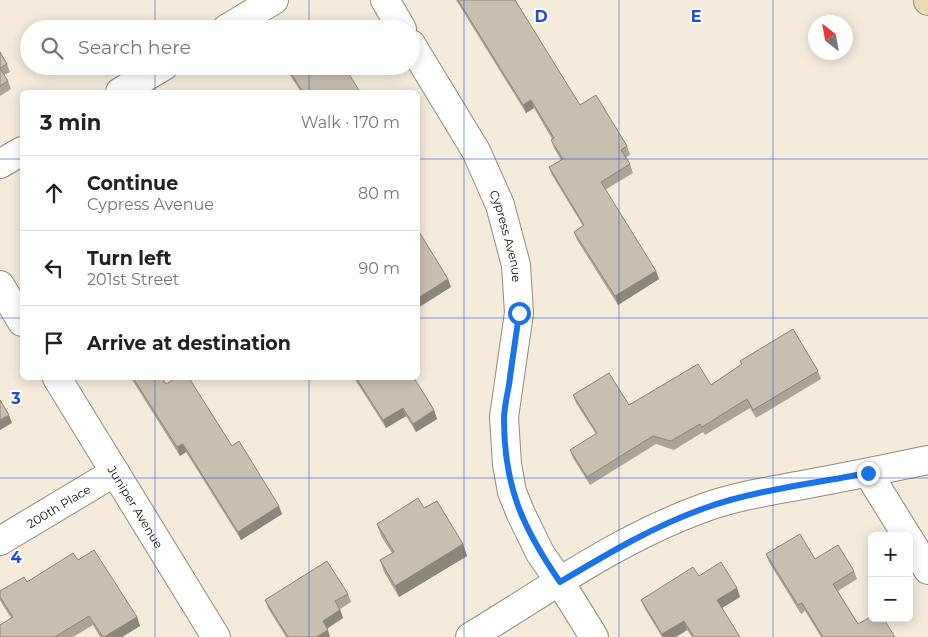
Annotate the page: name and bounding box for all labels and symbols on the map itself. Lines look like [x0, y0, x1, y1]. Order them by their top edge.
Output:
text: D [534, 7, 548, 26]
text: E [691, 7, 701, 26]
north arrow [808, 15, 853, 60]
street label: Cypress Avenue [487, 187, 525, 283]
route start [508, 302, 531, 325]
text: 3 [10, 389, 21, 408]
street label: Juniper Avenue [104, 462, 167, 551]
route end [857, 462, 880, 485]
street label: 200th Place [24, 481, 93, 531]
text: 4 [10, 548, 22, 567]

